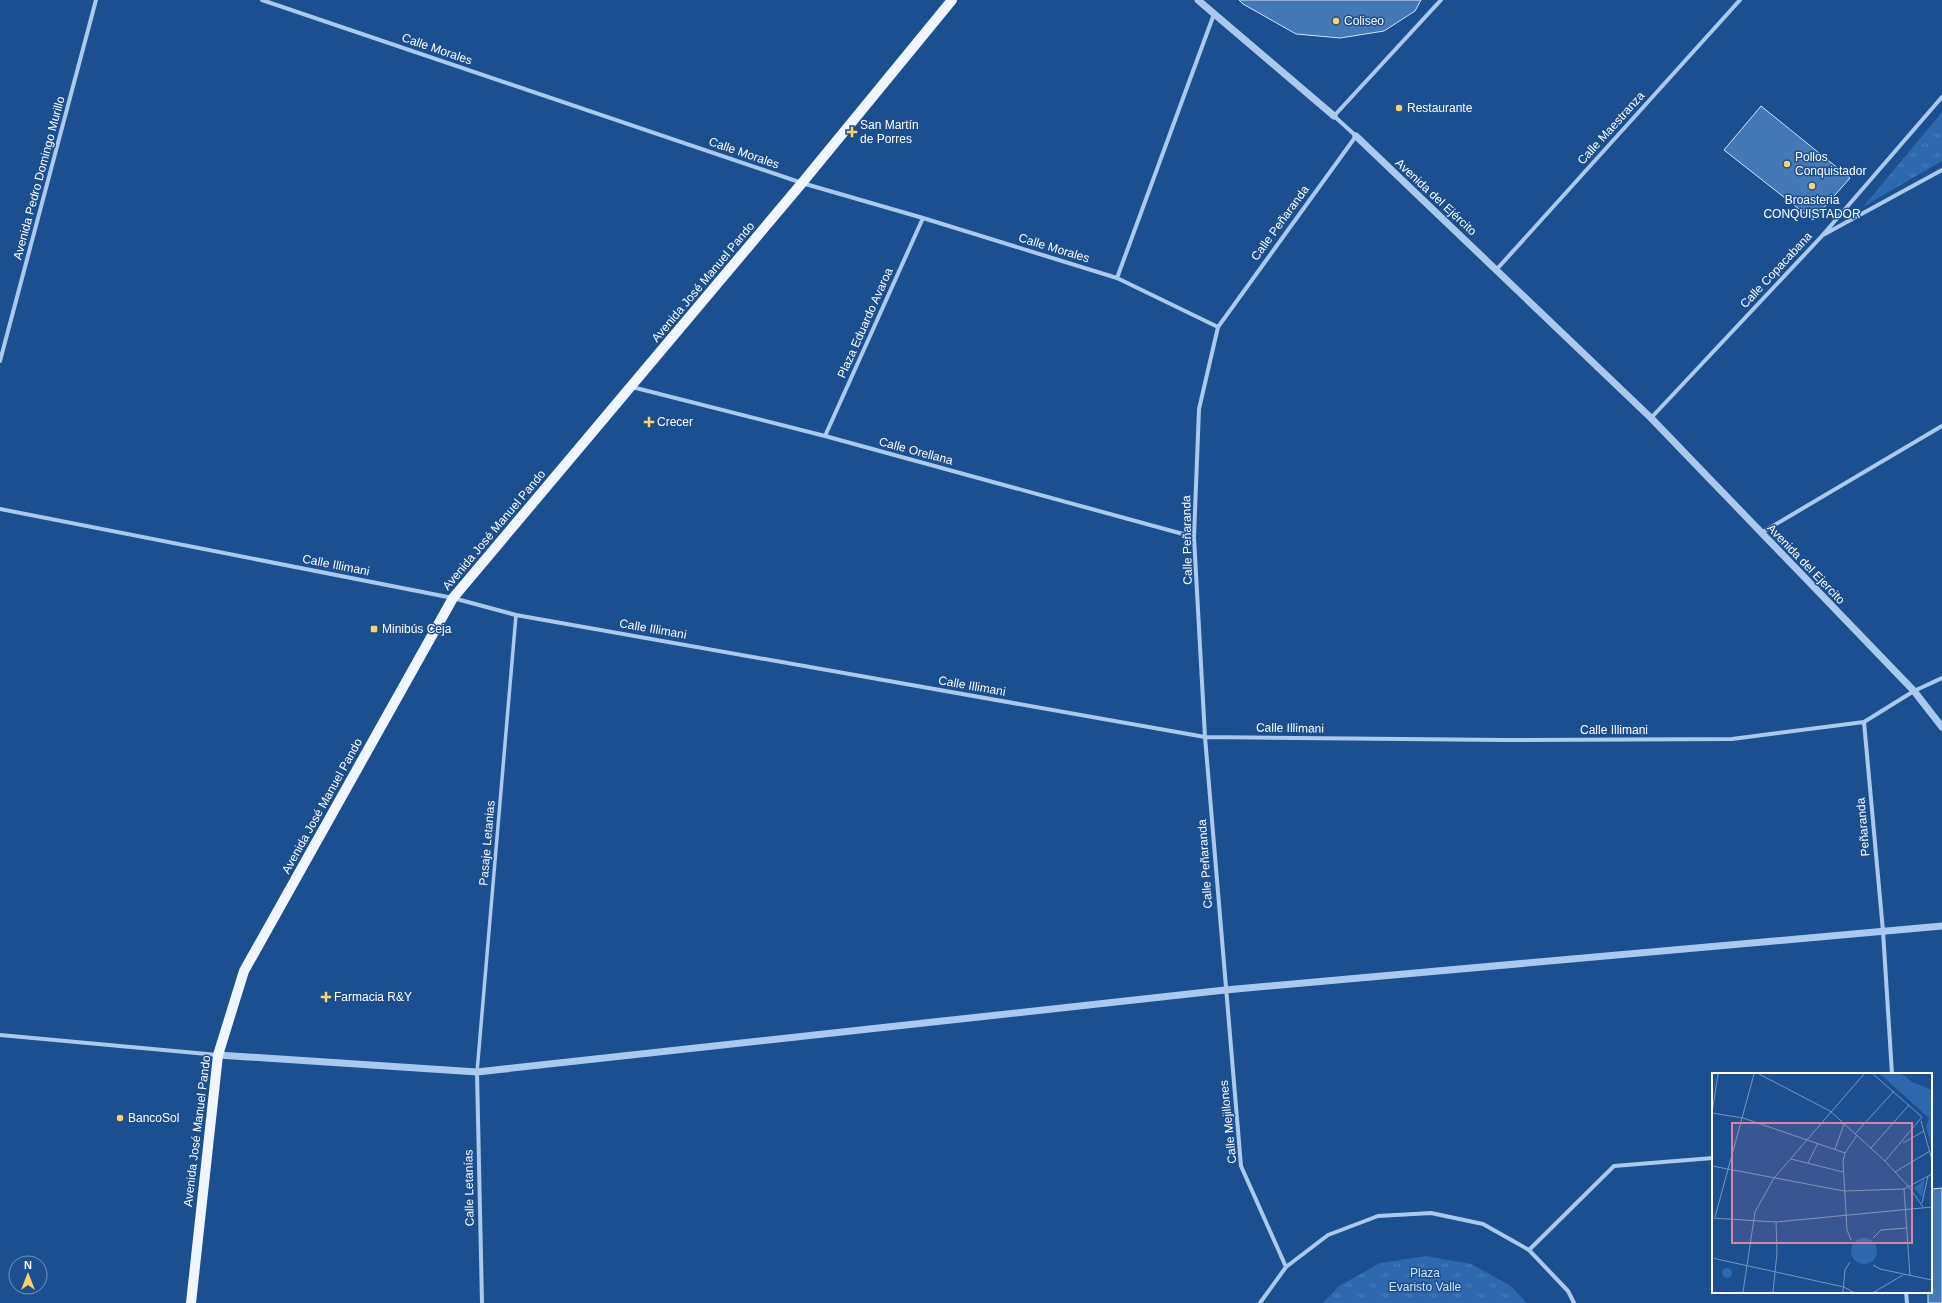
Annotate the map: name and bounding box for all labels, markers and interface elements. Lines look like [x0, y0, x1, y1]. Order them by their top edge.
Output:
place label: Coliseo [1344, 14, 1384, 28]
marker: Coliseo [1331, 16, 1341, 26]
street label: Calle Morales [400, 30, 474, 68]
street label: Calle Maestranza [1575, 88, 1648, 167]
street label: Avenida Pedro Domingo Murillo [10, 94, 68, 261]
place label: Restaurante [1407, 101, 1473, 115]
marker: Restaurante [1394, 103, 1404, 113]
place label: San Martín de Porres [860, 118, 919, 146]
marker: San Martín de Porres [847, 127, 857, 137]
street label: Calle Morales [707, 134, 781, 172]
place label: Pollos Conquistador [1795, 150, 1866, 178]
street label: Avenida del Ejército [1393, 156, 1480, 238]
marker: Pollos Conquistador [1782, 159, 1792, 169]
marker: Broasteria CONQUISTADOR [1807, 181, 1817, 191]
street label: Calle Peñaranda [1248, 182, 1312, 263]
place label: Broasteria CONQUISTADOR [1763, 193, 1861, 221]
street label: Avenida José Manuel Pando [649, 219, 758, 345]
street label: Calle Copacabana [1737, 229, 1815, 311]
street label: Calle Morales [1017, 231, 1091, 265]
street label: Plaza Eduardo Avaroa [834, 265, 896, 380]
place label: Crecer [657, 415, 693, 429]
marker: Crecer [644, 417, 654, 427]
street label: Calle Orellana [877, 434, 955, 468]
street label: Avenida José Manuel Pando [440, 467, 549, 593]
street label: Calle Peñaranda [1179, 495, 1195, 585]
street label: Avenida del Ejercito [1764, 521, 1848, 607]
street label: Calle Illimani [301, 552, 371, 578]
street label: Calle Illimani [618, 616, 688, 642]
place label: Minibús Ceja [382, 622, 452, 636]
marker: Minibús Ceja [369, 624, 379, 634]
street label: Calle Illimani [937, 673, 1007, 699]
street label: Calle Illimani [1256, 720, 1324, 736]
street label: Calle Illimani [1580, 723, 1648, 737]
street label: Avenida José Manuel Pando [279, 736, 365, 876]
street label: Peñaranda [1853, 797, 1873, 857]
street label: Pasaje Letanias [476, 800, 498, 886]
street label: Calle Peñaranda [1195, 819, 1215, 909]
place label: Farmacia R&Y [334, 990, 412, 1004]
marker: Farmacia R&Y [321, 992, 331, 1002]
street label: Avenida José Manuel Pando [181, 1054, 213, 1208]
inset map [1712, 1073, 1932, 1293]
street label: Calle Mejillones [1217, 1079, 1239, 1165]
place label: BancoSol [128, 1111, 179, 1125]
marker: BancoSol [115, 1113, 125, 1123]
street label: Calle Letanías [461, 1150, 477, 1226]
north arrow [8, 1255, 48, 1295]
text: N [24, 1259, 32, 1271]
park label: Plaza Evaristo Valle [1389, 1266, 1462, 1294]

